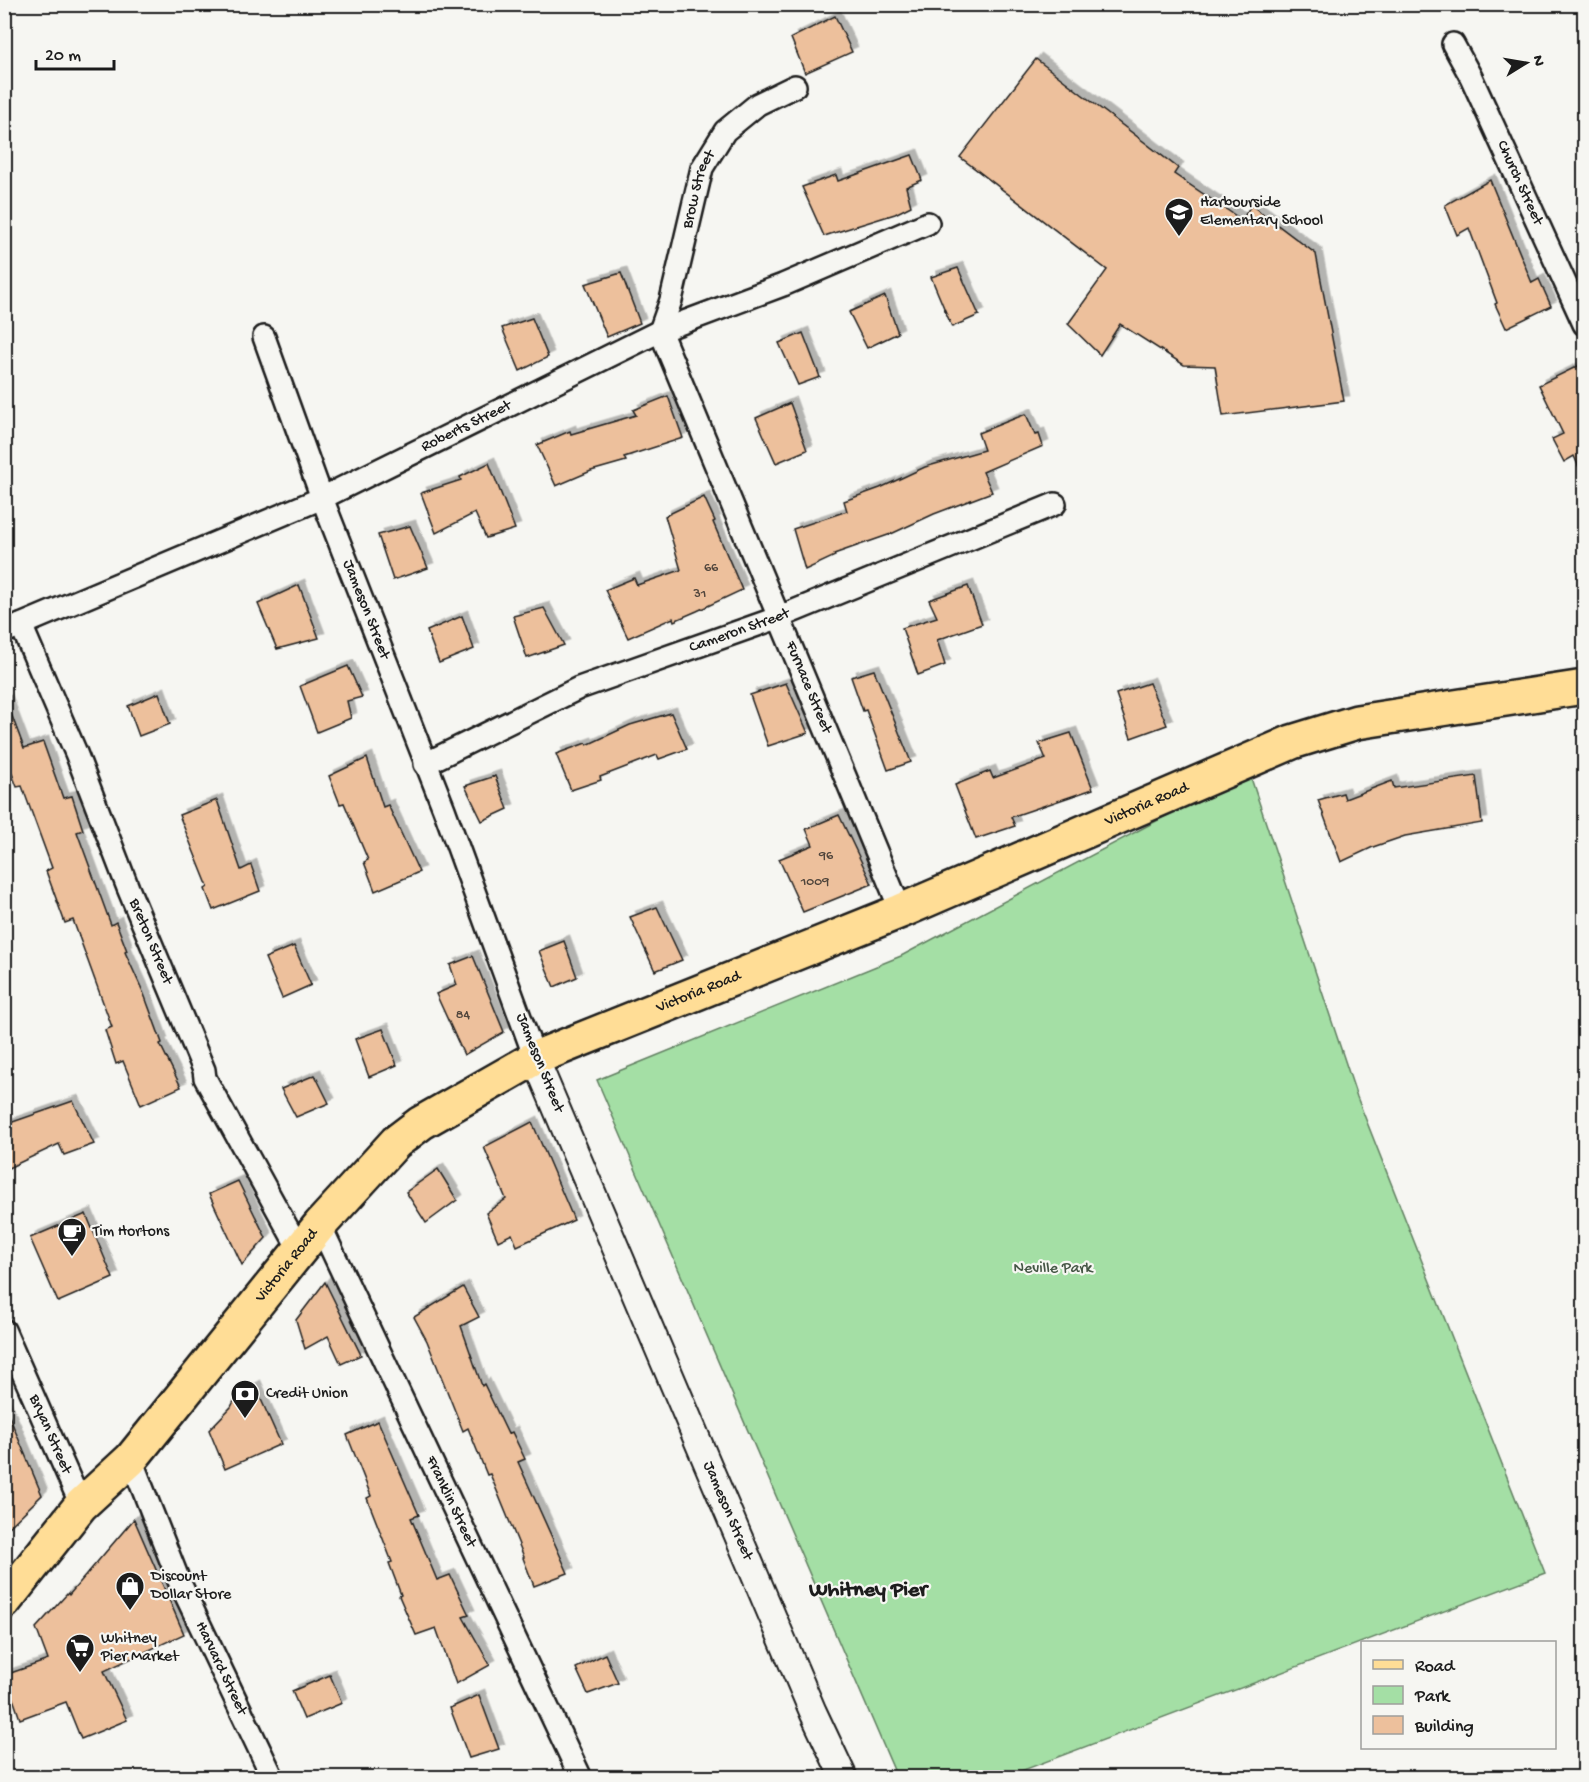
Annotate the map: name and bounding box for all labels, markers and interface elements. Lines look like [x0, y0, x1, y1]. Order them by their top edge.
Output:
scale bar [36, 33, 114, 71]
north arrow [1496, 33, 1556, 93]
text: 20 m [45, 46, 81, 67]
text: N [1527, 54, 1548, 68]
street label: Church Street [1492, 138, 1548, 230]
street label: Brow Street [678, 146, 721, 232]
place label: Harbourside Elementary School [1200, 194, 1323, 231]
school or university icon: Harbourside Elementary School [1163, 196, 1195, 238]
street label: Roberts Street [418, 396, 516, 457]
street label: Jameson Street [338, 557, 394, 663]
house number: 66 [704, 560, 719, 577]
house number: 31 [693, 586, 706, 603]
street label: Cameron Street [687, 604, 794, 658]
street label: Furnace Street [780, 638, 836, 738]
street label: Victoria Road [1101, 778, 1193, 832]
house number: 96 [818, 848, 834, 865]
house number: 1009 [800, 874, 829, 891]
street label: Breton Street [124, 895, 177, 989]
street label: Victoria Road [653, 966, 745, 1018]
house number: 84 [456, 1007, 471, 1024]
street label: Jameson Street [510, 1011, 568, 1117]
cafe icon: Tim Hortons [56, 1216, 88, 1258]
place label: Tim Hortons [92, 1223, 170, 1242]
street label: Victoria Road [251, 1224, 323, 1307]
park label: Neville Park [1014, 1260, 1094, 1279]
bank icon: Credit Union [229, 1378, 261, 1420]
place label: Credit Union [266, 1385, 348, 1404]
street label: Bryan Street [24, 1391, 76, 1478]
street label: Franklin Street [421, 1452, 481, 1552]
street label: Jameson Street [698, 1459, 757, 1564]
place label: Discount Dollar Store [150, 1568, 232, 1605]
shop icon: Discount Dollar Store [114, 1570, 146, 1612]
district label: Whitney Pier [808, 1578, 929, 1604]
street label: Harvard Street [190, 1619, 252, 1720]
place label: Whitney Pier Market [100, 1630, 180, 1667]
supermarket icon: Whitney Pier Market [64, 1632, 96, 1674]
legend [1361, 1641, 1556, 1749]
text: Road [1415, 1657, 1456, 1678]
text: Park [1414, 1687, 1451, 1708]
text: Building [1414, 1717, 1474, 1738]

